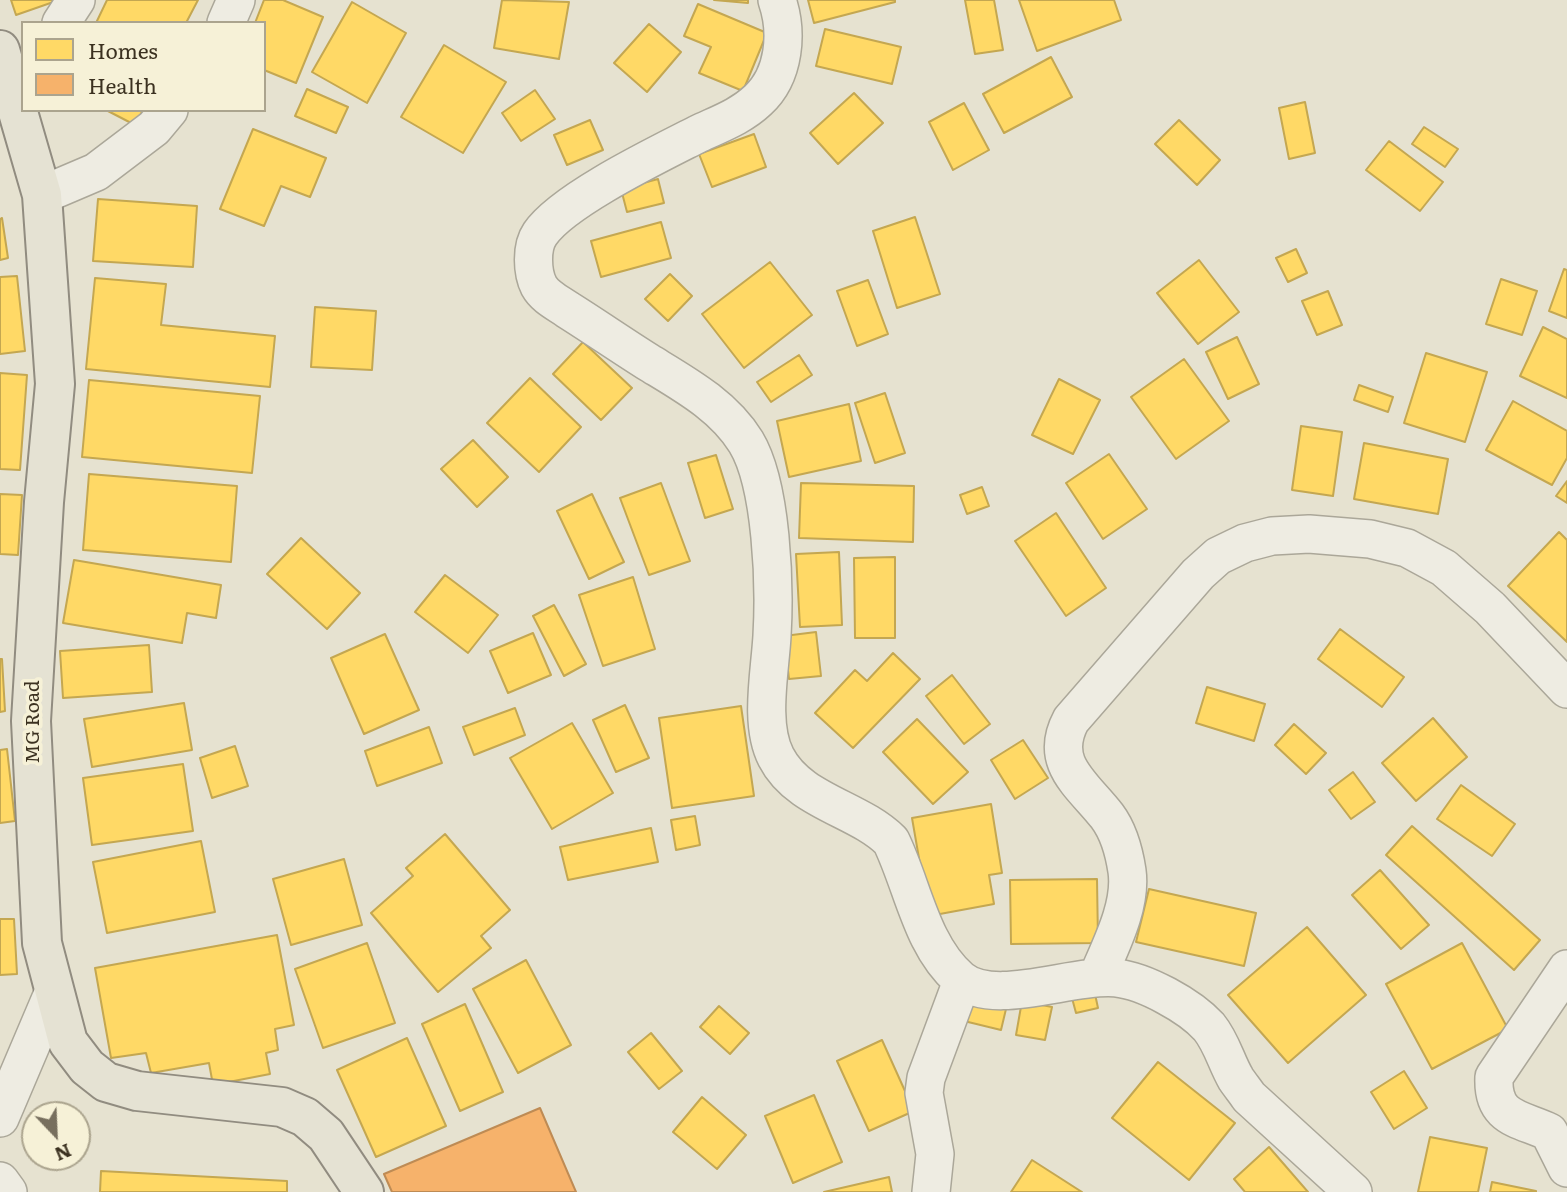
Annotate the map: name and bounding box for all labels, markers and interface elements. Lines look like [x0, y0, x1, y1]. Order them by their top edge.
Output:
legend [21, 21, 266, 112]
text: Homes [88, 34, 158, 65]
text: Health [88, 69, 157, 100]
street label: MG Road [22, 680, 44, 764]
north arrow [21, 1101, 91, 1171]
text: N [51, 1137, 76, 1169]

